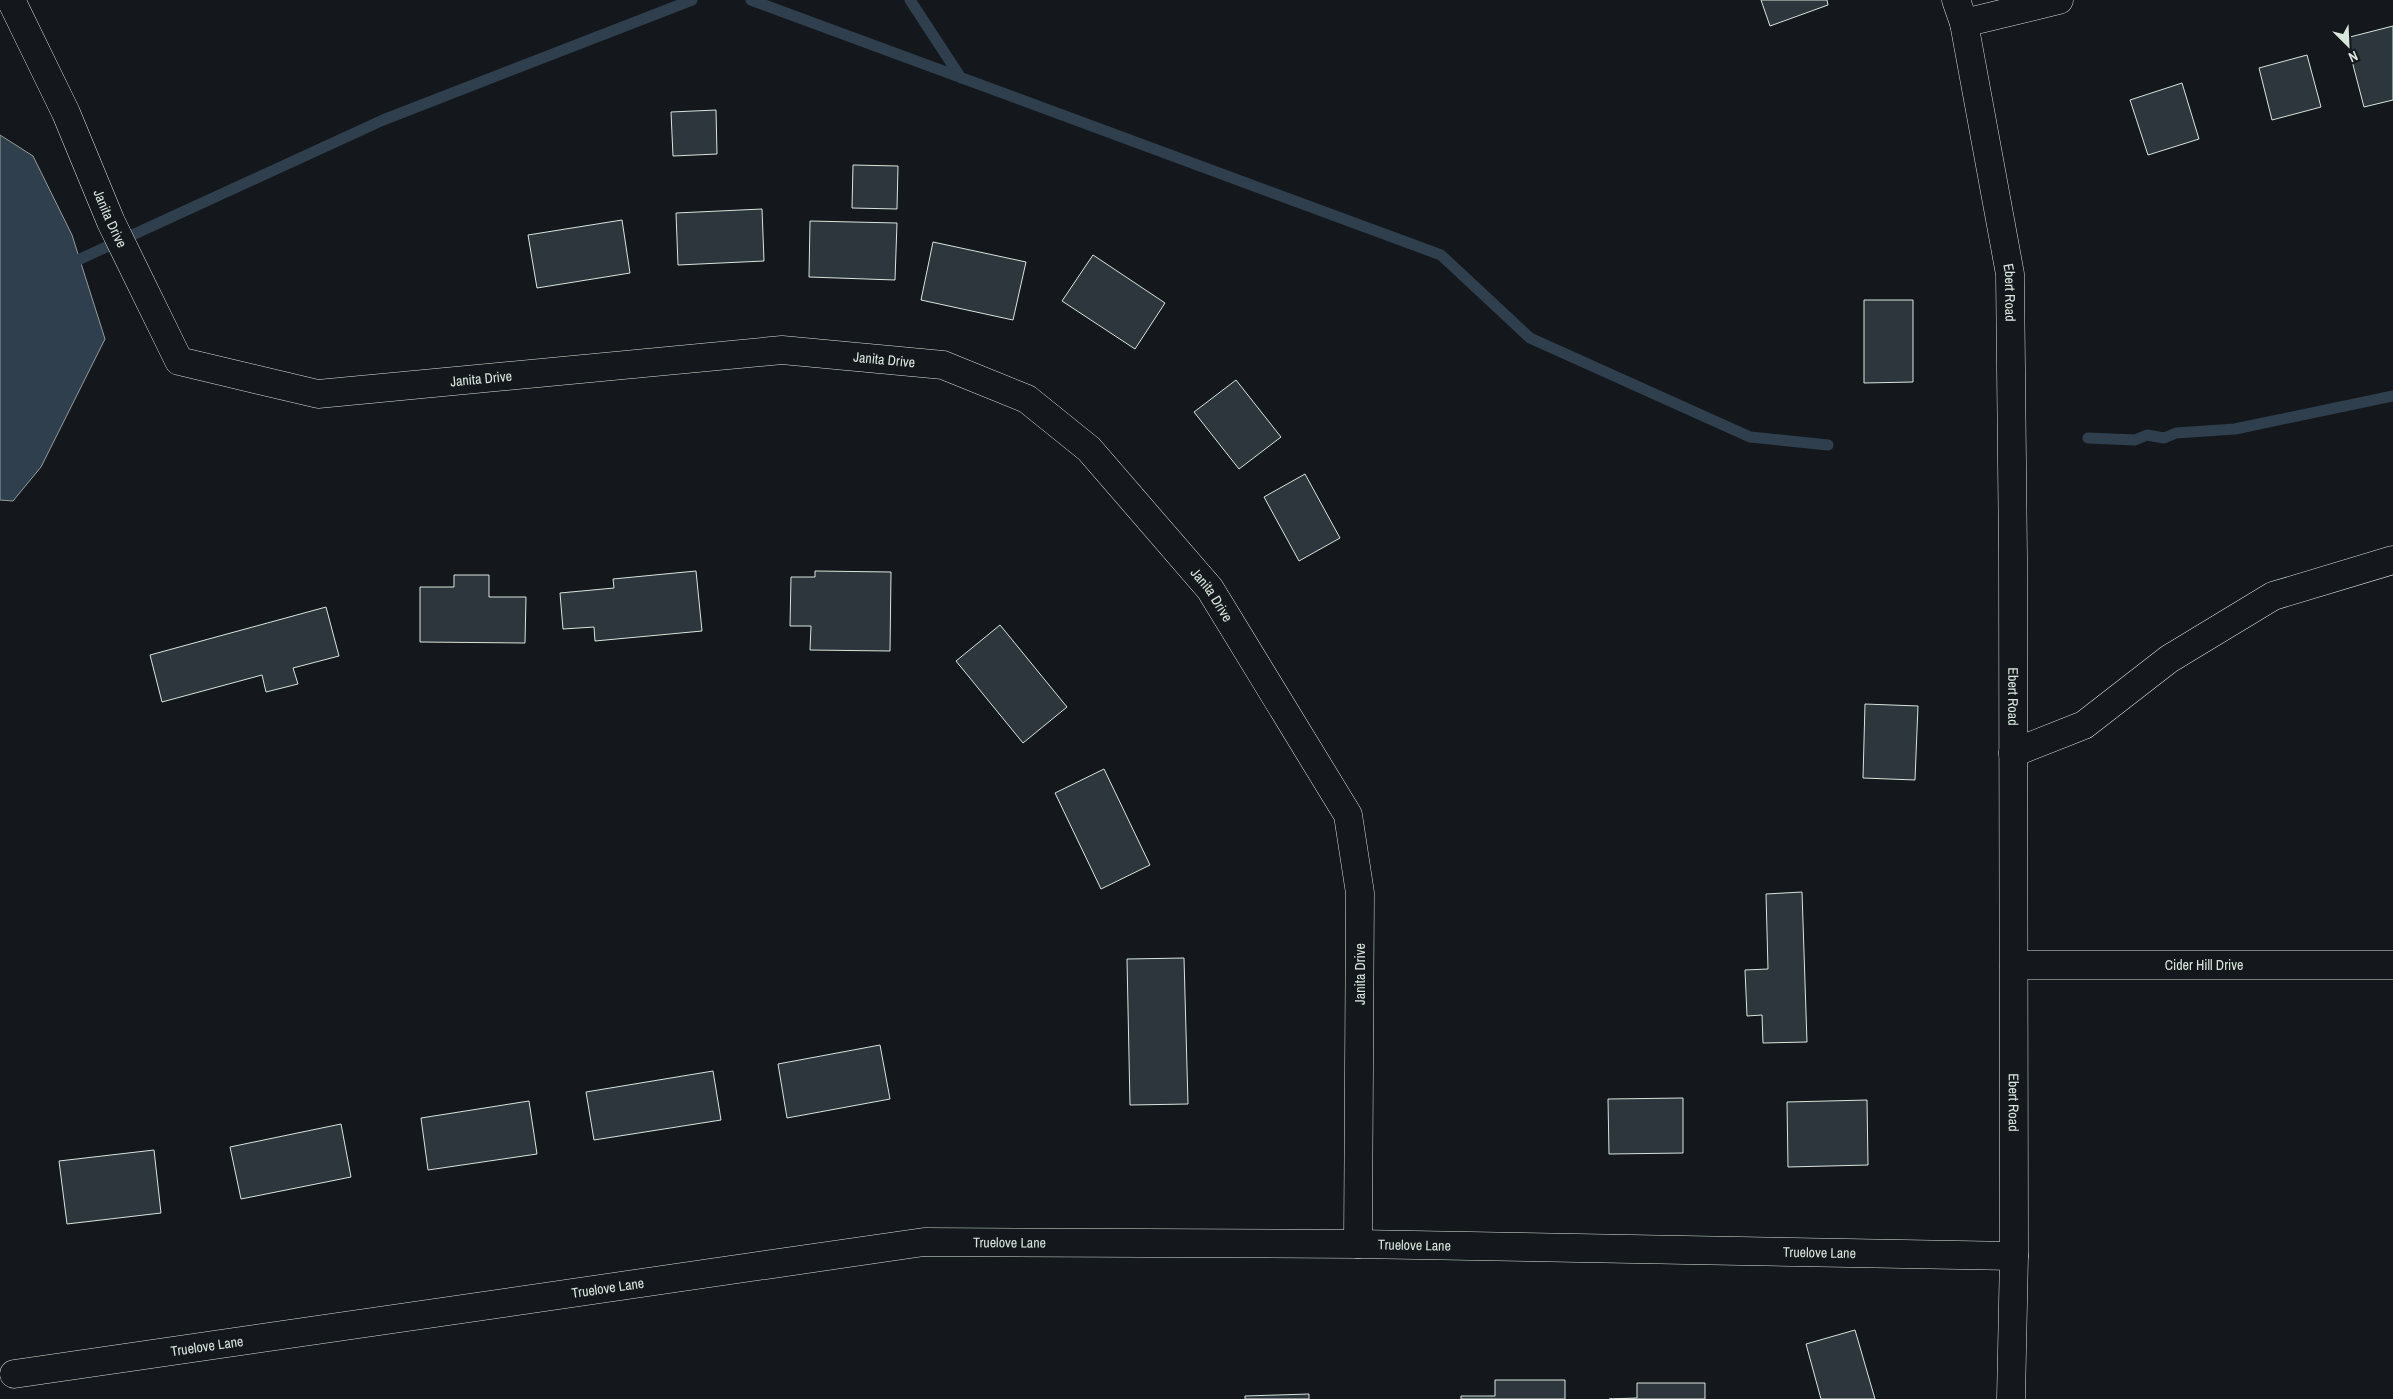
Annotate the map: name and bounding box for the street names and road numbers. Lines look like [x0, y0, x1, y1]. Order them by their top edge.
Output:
street label: Janita Drive [89, 187, 131, 251]
street label: Ebert Road [1999, 262, 2020, 322]
street label: Janita Drive [853, 348, 916, 371]
street label: Janita Drive [449, 367, 513, 390]
street label: Janita Drive [1187, 564, 1237, 625]
street label: Ebert Road [2004, 667, 2022, 726]
street label: Janita Drive [1351, 943, 1369, 1005]
street label: Cider Hill Drive [2165, 956, 2243, 974]
street label: Ebert Road [2005, 1073, 2023, 1132]
street label: Truelove Lane [973, 1233, 1046, 1252]
street label: Truelove Lane [1378, 1235, 1451, 1255]
street label: Truelove Lane [1783, 1243, 1856, 1262]
street label: Truelove Lane [570, 1274, 645, 1302]
street label: Truelove Lane [170, 1332, 244, 1360]

